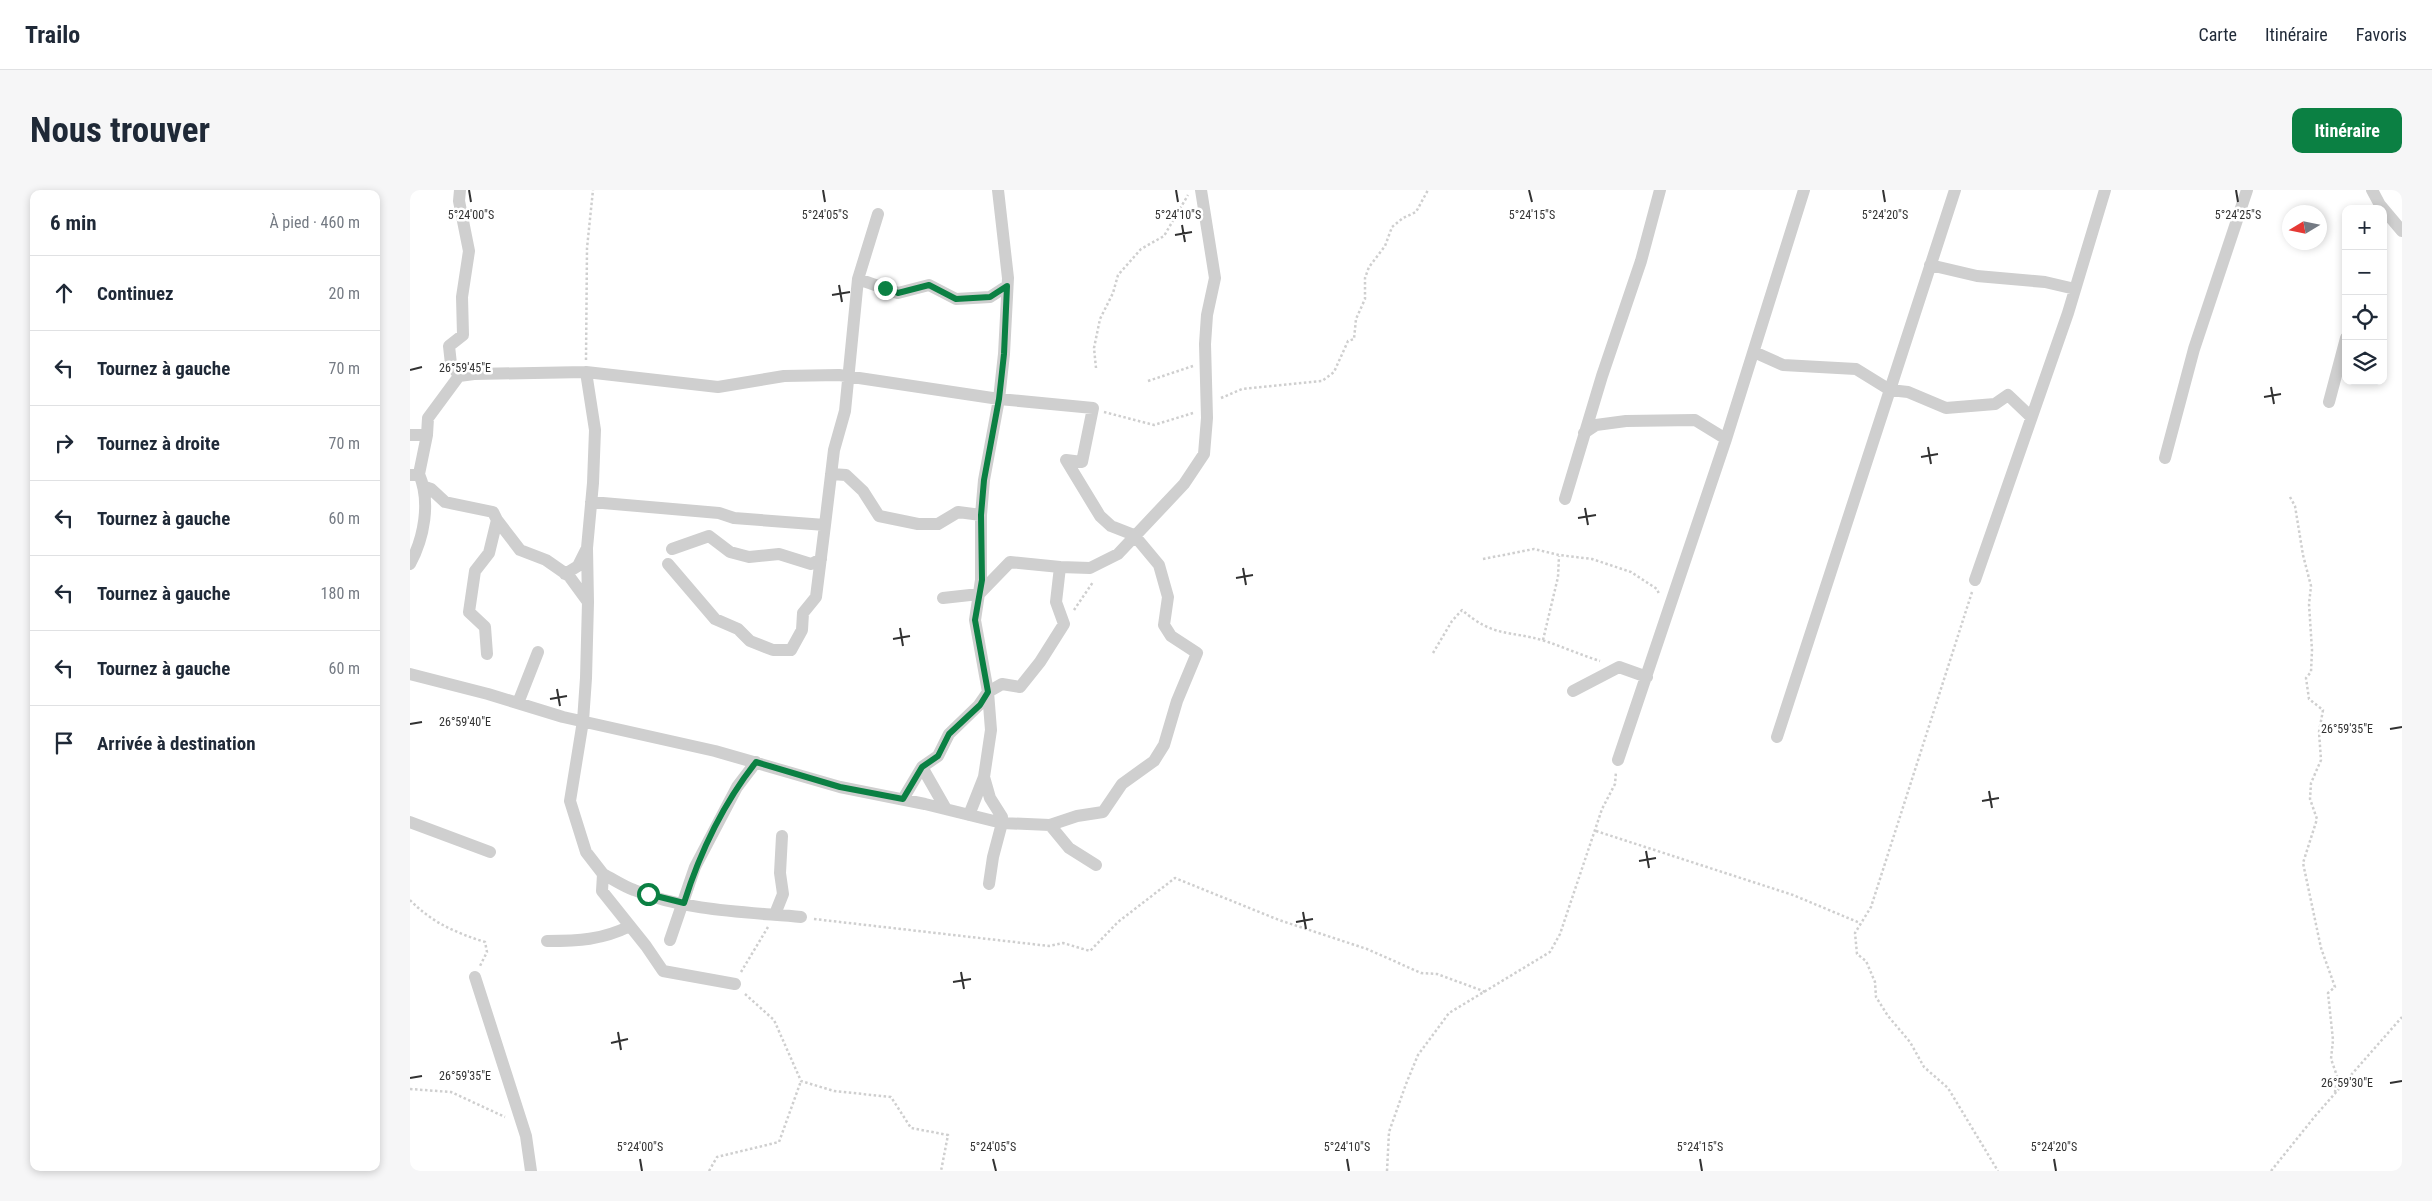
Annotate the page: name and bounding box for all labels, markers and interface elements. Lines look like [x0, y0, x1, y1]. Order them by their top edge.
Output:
text: Trailo [25, 21, 80, 49]
text: Carte [2198, 24, 2237, 45]
text: Itinéraire [2265, 24, 2328, 45]
text: Favoris [2356, 24, 2407, 45]
button: Itinéraire [2292, 108, 2402, 153]
text: Nous trouver [30, 110, 210, 151]
north arrow [2282, 205, 2327, 250]
map controls [2342, 205, 2387, 385]
button: + [2342, 205, 2387, 250]
text: 5°24'00"S [448, 208, 494, 222]
text: 5°24'05"S [802, 208, 848, 222]
text: 5°24'10"S [1155, 208, 1201, 222]
text: 5°24'15"S [1509, 208, 1555, 222]
text: 5°24'20"S [1862, 208, 1908, 222]
text: 5°24'25"S [2215, 208, 2261, 222]
text: 6 min [50, 211, 97, 235]
text: À pied · 460 m [269, 213, 360, 232]
button: − [2342, 250, 2387, 295]
route end [874, 277, 897, 300]
icon: ahead [50, 279, 78, 307]
text: Continuez [97, 282, 174, 305]
text: 20 m [328, 284, 360, 303]
button: locate [2342, 295, 2387, 340]
button: layers [2342, 340, 2387, 385]
icon: left [50, 354, 78, 382]
text: Tournez à gauche [97, 357, 230, 380]
text: 70 m [328, 359, 360, 378]
text: 26°59'45"E [439, 361, 491, 375]
icon: right [50, 429, 78, 457]
text: Tournez à droite [97, 432, 220, 455]
text: 70 m [328, 434, 360, 453]
icon: left [50, 504, 78, 532]
text: Tournez à gauche [97, 507, 230, 530]
text: 60 m [328, 509, 360, 528]
icon: left [50, 579, 78, 607]
text: Tournez à gauche [97, 582, 230, 605]
text: 180 m [321, 584, 360, 603]
icon: left [50, 654, 78, 682]
text: Tournez à gauche [97, 657, 230, 680]
text: 60 m [328, 659, 360, 678]
text: 26°59'40"E [439, 715, 491, 729]
text: 26°59'35"E [2321, 722, 2373, 736]
icon: arrive [50, 729, 78, 757]
text: Arrivée à destination [97, 732, 256, 755]
route start [637, 883, 660, 906]
text: 26°59'35"E [439, 1069, 491, 1083]
text: 26°59'30"E [2321, 1076, 2373, 1090]
text: 5°24'00"S [617, 1140, 663, 1154]
text: 5°24'05"S [970, 1140, 1016, 1154]
text: 5°24'10"S [1324, 1140, 1370, 1154]
text: 5°24'15"S [1677, 1140, 1723, 1154]
text: 5°24'20"S [2031, 1140, 2077, 1154]

